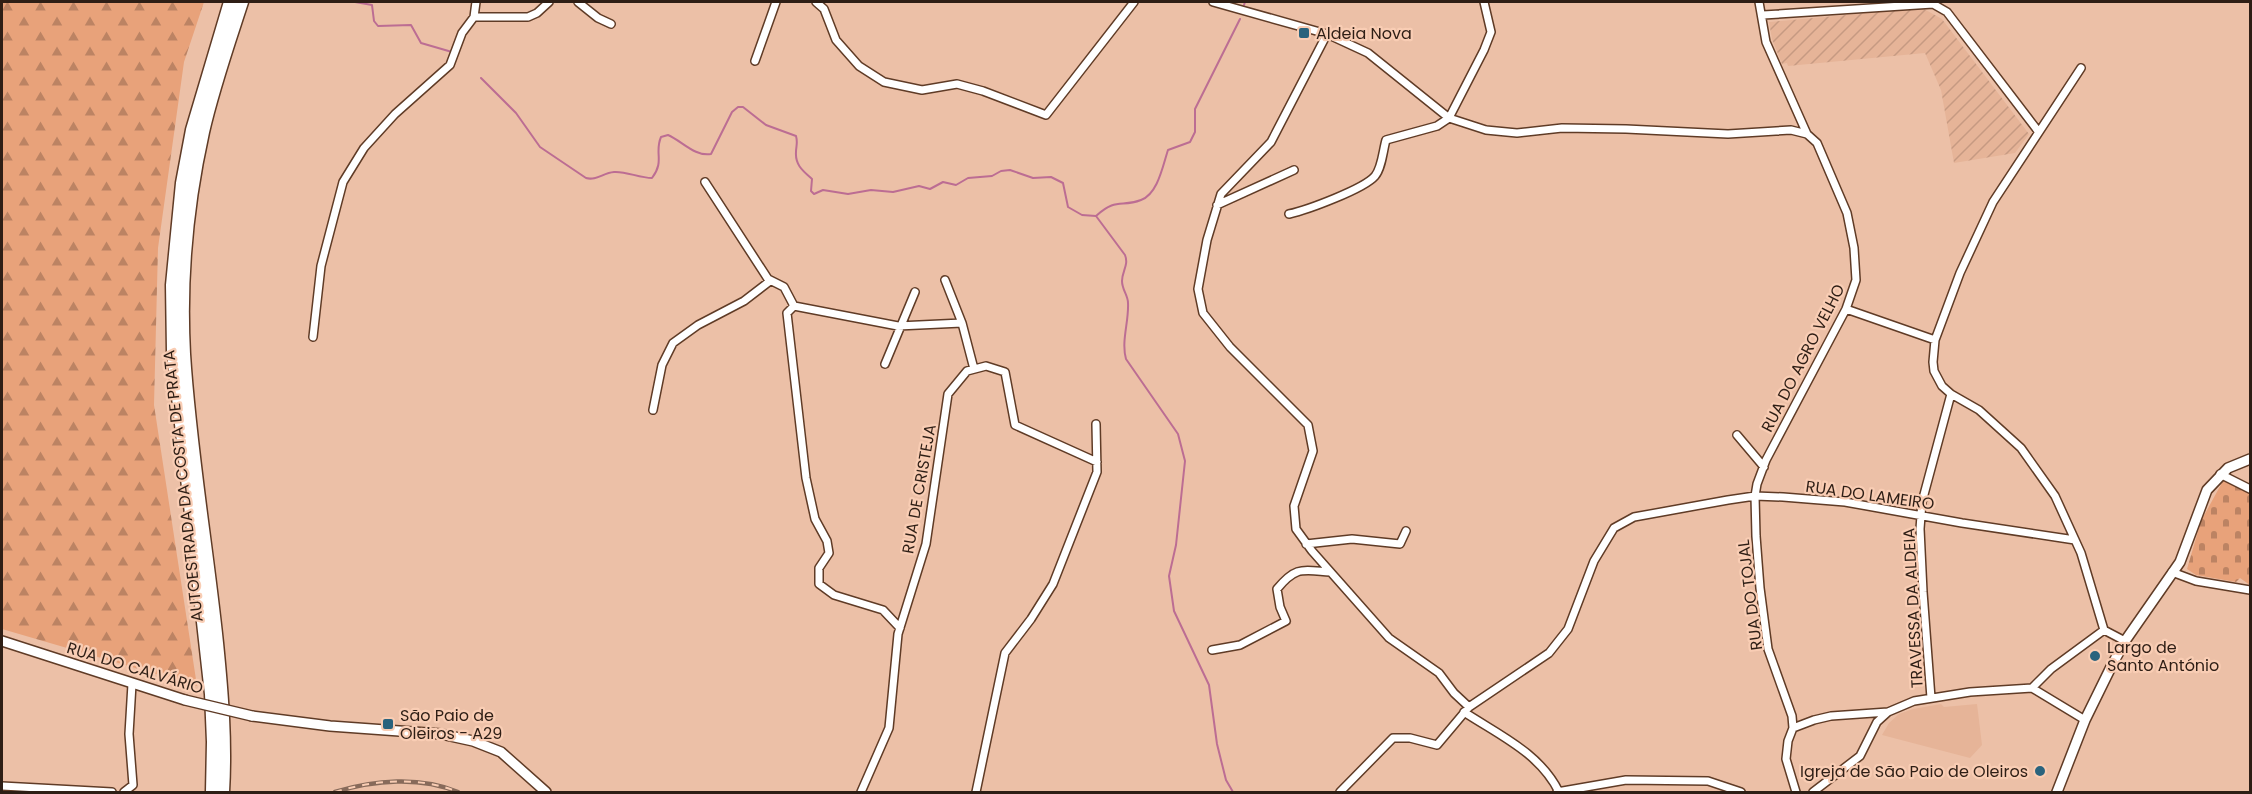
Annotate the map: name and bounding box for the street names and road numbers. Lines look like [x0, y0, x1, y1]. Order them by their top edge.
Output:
street label: RUA DO AGRO VELHO [1756, 280, 1850, 436]
street label: AUTOESTRADA DA COSTA DE PRATA [157, 349, 209, 623]
street label: RUA DE CRISTEJA [896, 422, 942, 555]
street label: RUA DO LAMEIRO [1804, 475, 1936, 515]
street label: TRAVESSA DA ALDEIA [1897, 527, 1929, 689]
street label: RUA DO TOJAL [1732, 538, 1768, 652]
street label: RUA DO CALVÁRIO [64, 636, 206, 700]

